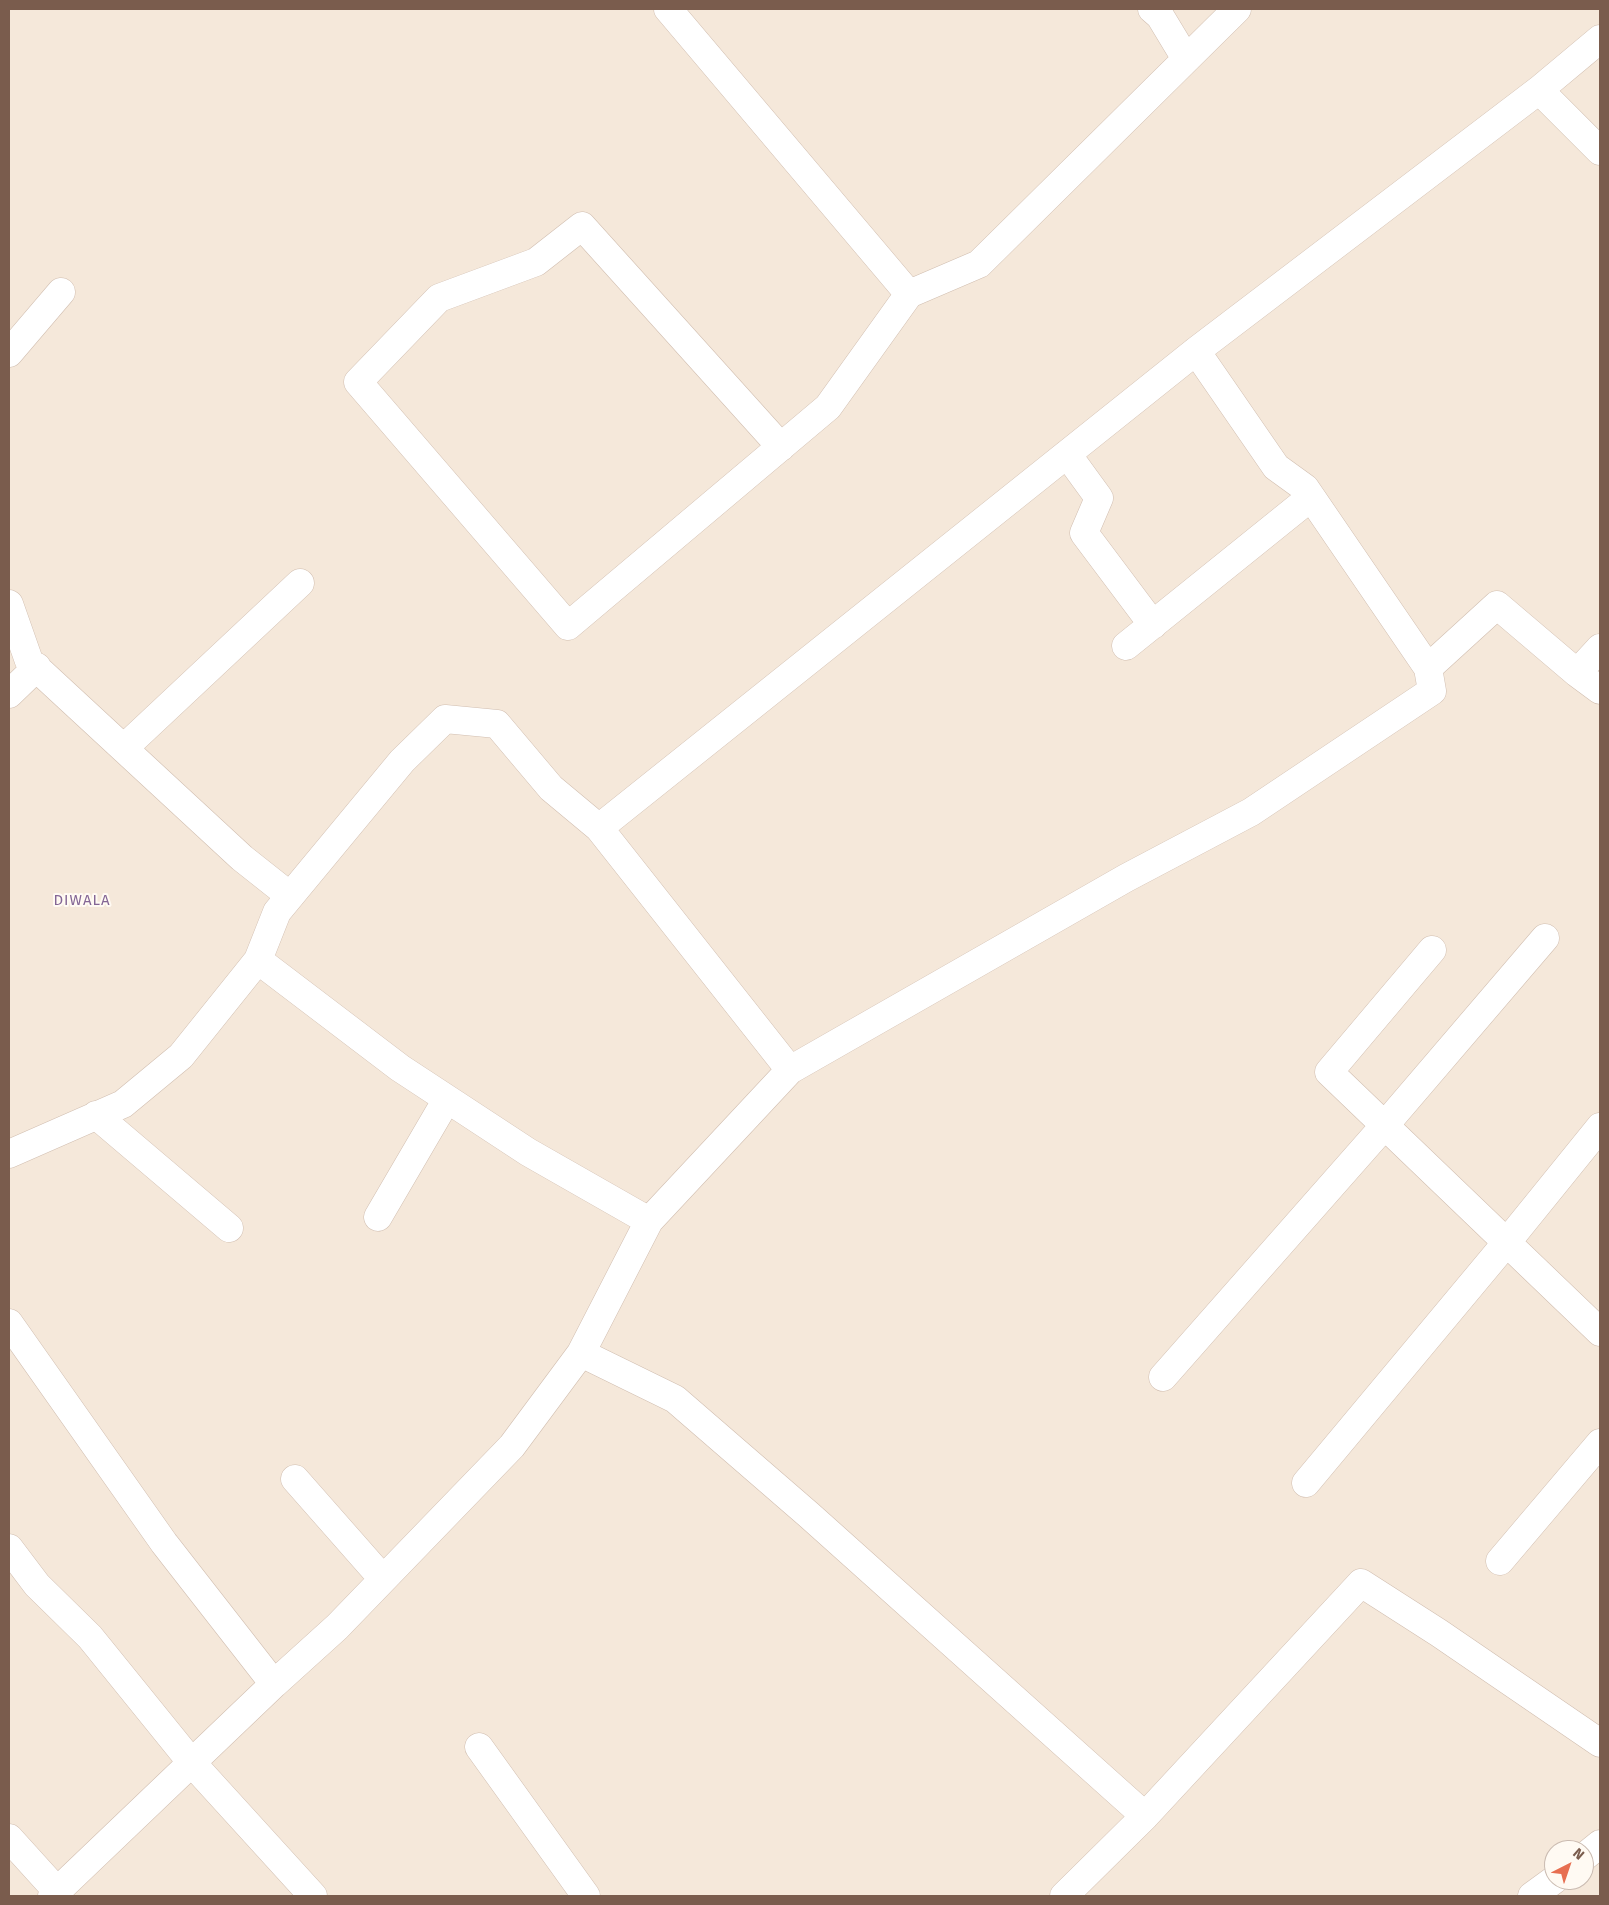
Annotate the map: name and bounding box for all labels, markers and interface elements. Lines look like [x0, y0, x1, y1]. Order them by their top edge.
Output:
district label: DIWALA [53, 892, 111, 910]
north arrow [1544, 1840, 1594, 1890]
text: N [1569, 1845, 1588, 1864]

